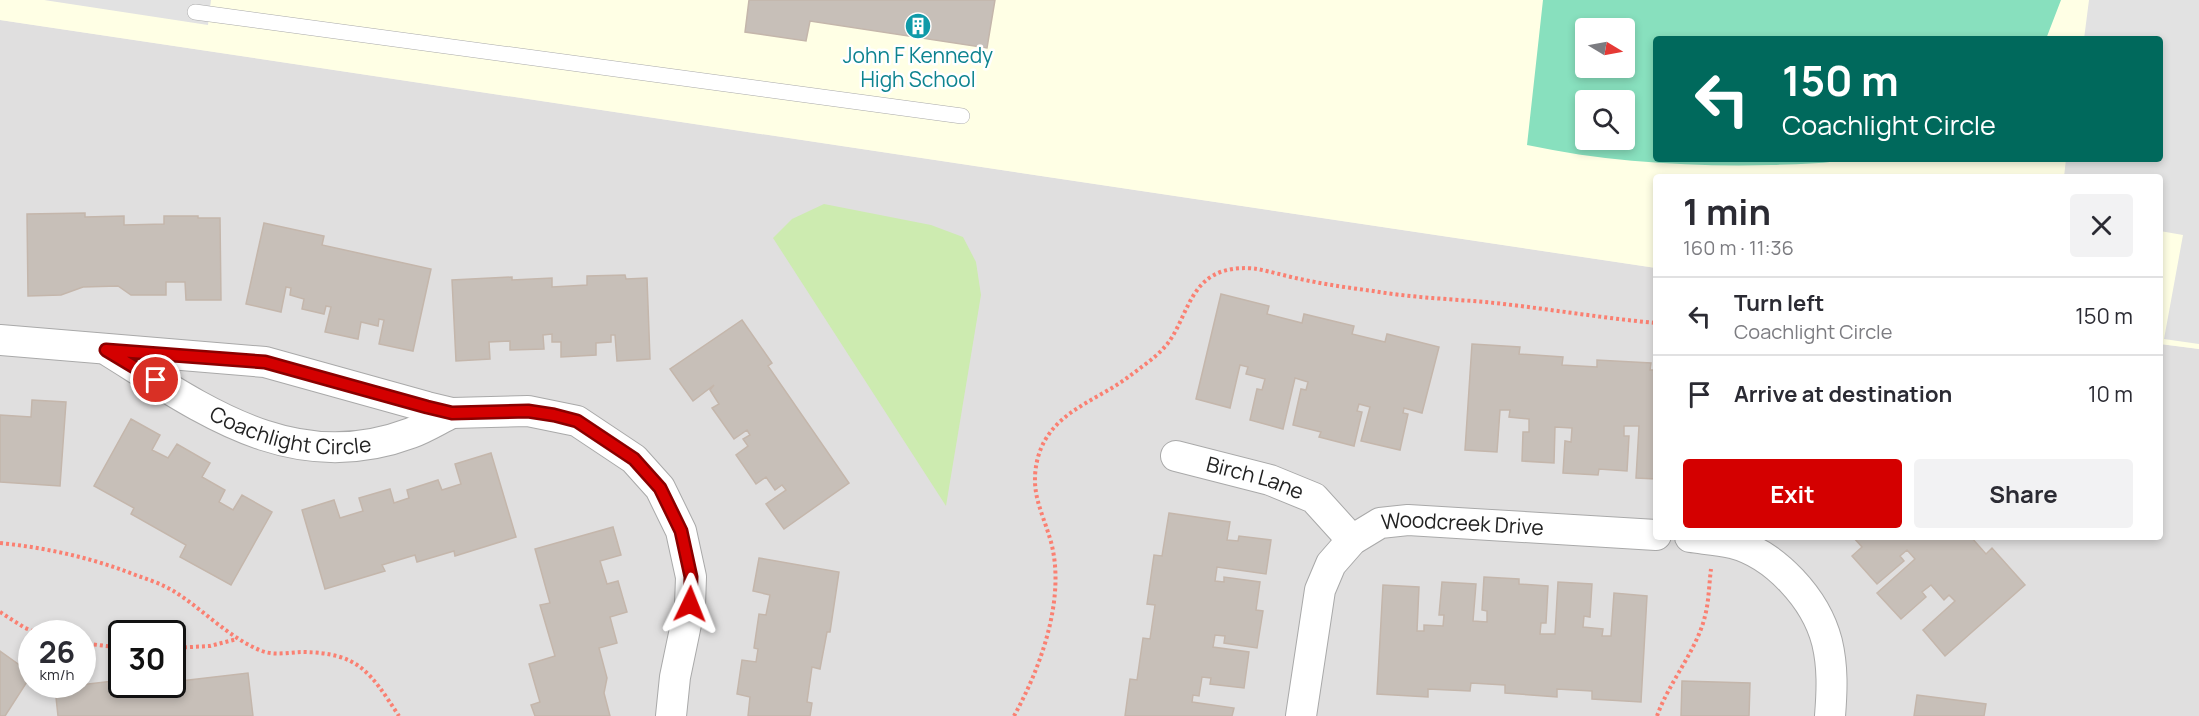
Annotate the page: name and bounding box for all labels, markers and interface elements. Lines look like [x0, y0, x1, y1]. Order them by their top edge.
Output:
building icon: John F Kennedy High School [903, 11, 933, 41]
north arrow [1575, 18, 1635, 78]
map controls [1575, 18, 1635, 150]
place label: John F Kennedy High School [843, 41, 993, 93]
text: 150 m [1782, 51, 1899, 109]
icon: left [1683, 60, 1761, 138]
button: search [1575, 90, 1635, 150]
text: Coachlight Circle [1782, 106, 1996, 143]
text: 1 min [1683, 187, 1771, 236]
button: close [2070, 194, 2133, 257]
text: 160 m · 11:36 [1683, 234, 1794, 261]
text: Turn left [1734, 288, 1824, 318]
icon: left [1683, 300, 1716, 333]
text: 150 m [2075, 301, 2133, 331]
text: Coachlight Circle [1734, 318, 1892, 345]
pin [130, 354, 181, 405]
icon: arrive [139, 363, 172, 396]
icon: arrive [1683, 378, 1716, 411]
text: Arrive at destination [1734, 379, 1952, 409]
text: 10 m [2088, 379, 2133, 409]
street label: Coachlight Circle [205, 399, 373, 460]
street label: Birch Lane [1204, 449, 1308, 505]
button: Exit [1683, 459, 1902, 528]
button: Share [1914, 459, 2133, 528]
street label: Woodcreek Drive [1380, 505, 1545, 541]
position arrow [658, 572, 722, 636]
speed limit sign: 30 [108, 620, 186, 698]
text: 26 [39, 631, 75, 672]
text: km/h [40, 664, 74, 685]

